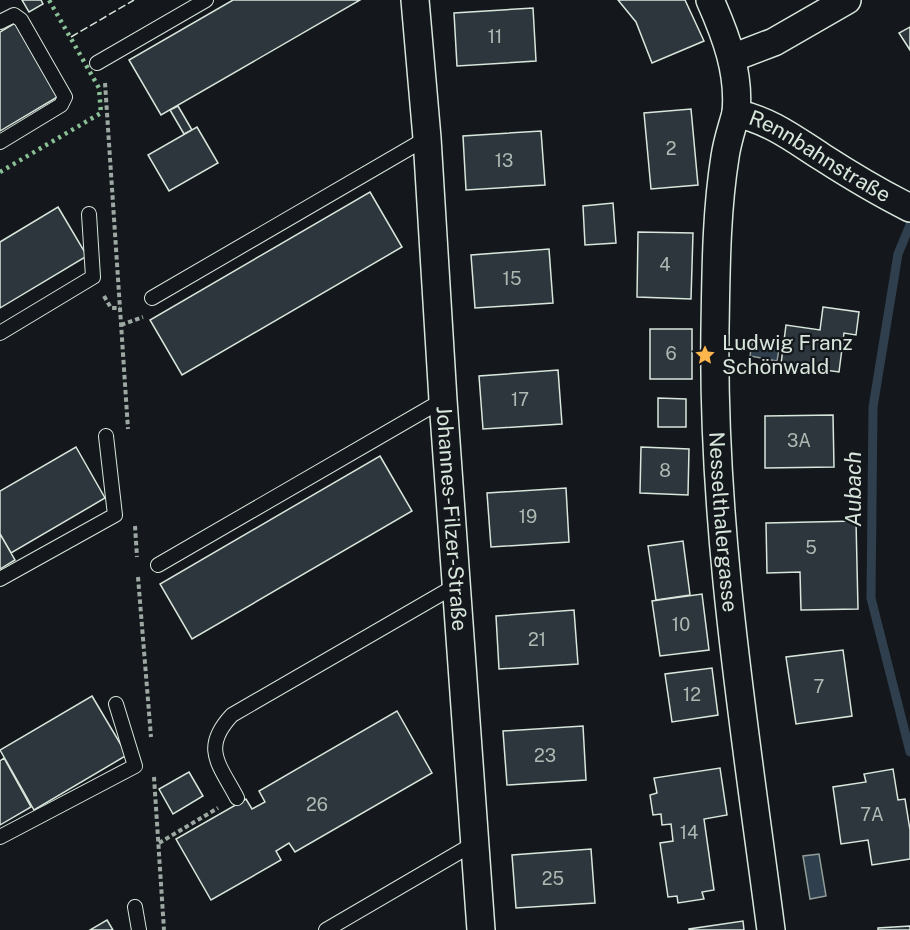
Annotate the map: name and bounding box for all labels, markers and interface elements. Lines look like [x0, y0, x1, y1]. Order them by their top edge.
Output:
house number: 11 [488, 26, 502, 47]
street label: Rennbahnstraße [746, 105, 895, 207]
house number: 2 [666, 138, 676, 159]
house number: 13 [495, 150, 513, 171]
house number: 4 [659, 254, 671, 275]
house number: 15 [503, 268, 521, 289]
place label: Ludwig Franz Schönwald [722, 330, 853, 379]
house number: 6 [665, 343, 677, 364]
place icon: Ludwig Franz Schönwald [693, 343, 717, 367]
house number: 17 [511, 389, 529, 410]
street label: Johannes-Filzer-Straße [431, 405, 473, 632]
house number: 3A [787, 430, 811, 451]
street label: Nesselthalergasse [704, 431, 743, 613]
water label: Aubach [840, 451, 866, 527]
house number: 8 [659, 460, 671, 481]
house number: 19 [519, 506, 537, 527]
house number: 5 [805, 537, 817, 558]
house number: 10 [672, 614, 690, 635]
house number: 21 [528, 629, 546, 650]
house number: 7 [814, 676, 824, 697]
house number: 12 [683, 684, 701, 705]
house number: 23 [534, 745, 556, 766]
house number: 26 [306, 794, 328, 815]
house number: 7A [860, 804, 884, 825]
house number: 14 [680, 822, 698, 843]
house number: 25 [542, 868, 564, 889]

